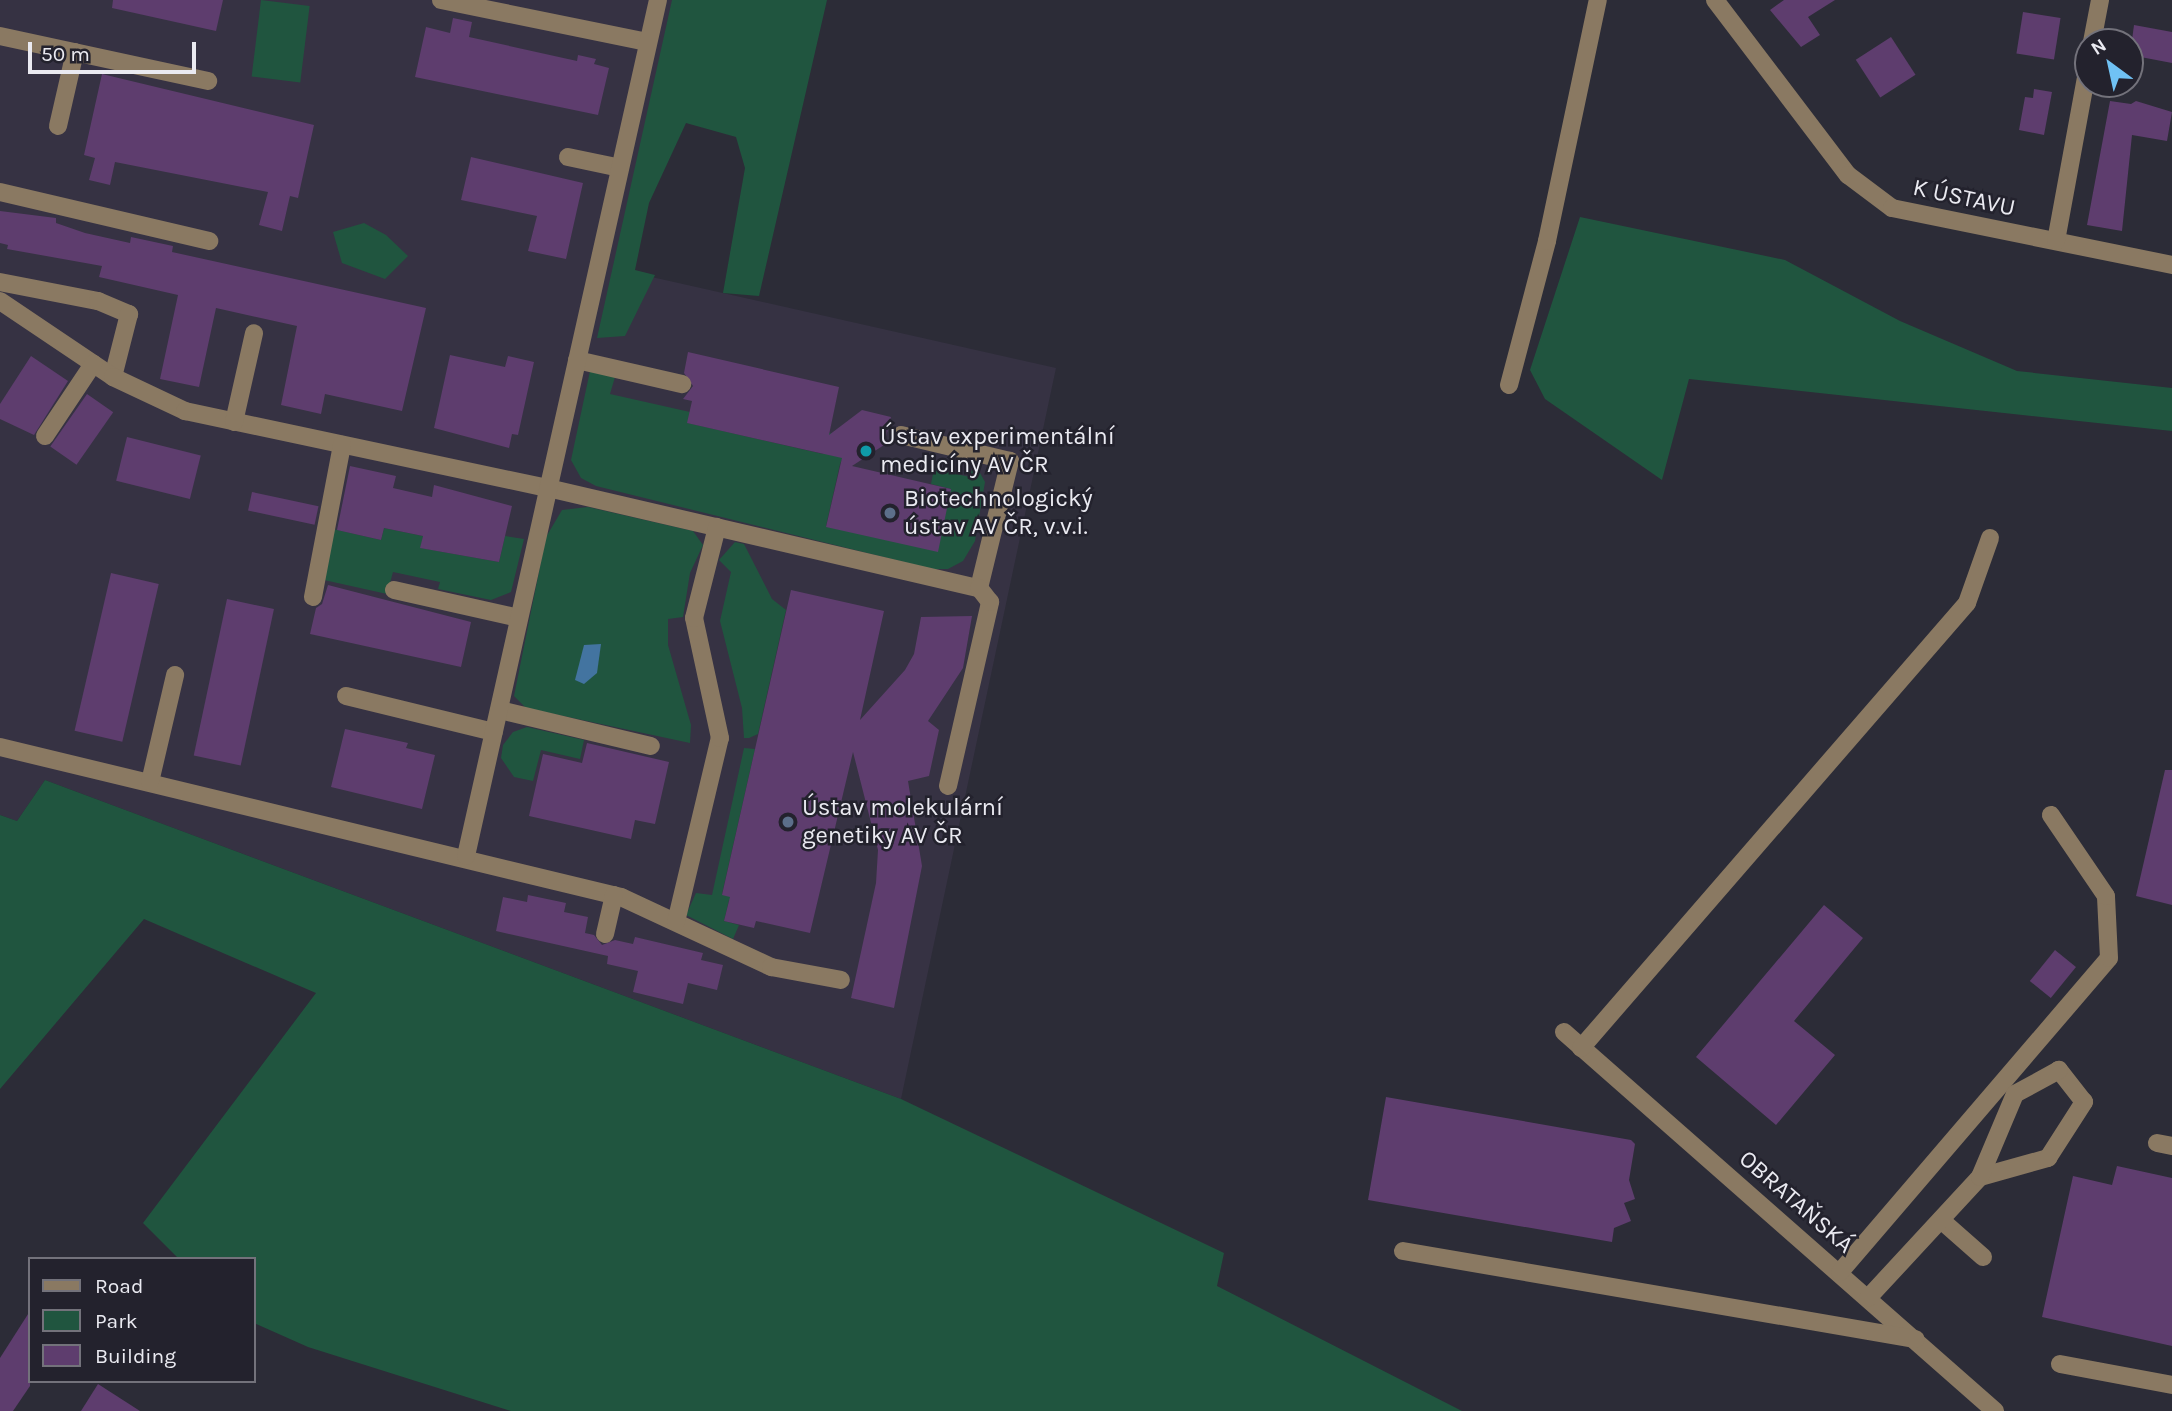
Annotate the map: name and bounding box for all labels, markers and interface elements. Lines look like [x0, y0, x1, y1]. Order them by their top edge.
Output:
scale bar [32, 28, 200, 72]
north arrow [2074, 28, 2144, 98]
text: N [2087, 34, 2110, 60]
text: 50 m [41, 42, 90, 66]
street label: K ÚSTAVU [1910, 173, 2018, 223]
place label: Ústav experimentální medicíny AV ČR [880, 423, 1115, 479]
marker: Ústav experimentální medicíny AV ČR [858, 443, 874, 459]
place label: Biotechnologický ústav AV ČR, v.v.i. [904, 485, 1093, 541]
marker: Biotechnologický ústav AV ČR, v.v.i. [882, 505, 898, 521]
place label: Ústav molekulární genetiky AV ČR [802, 794, 1003, 850]
marker: Ústav molekulární genetiky AV ČR [780, 814, 796, 830]
street label: OBRATAŇSKÁ [1733, 1145, 1859, 1259]
legend [28, 1257, 256, 1383]
text: Road [95, 1274, 143, 1298]
text: Park [95, 1309, 138, 1333]
text: Building [95, 1344, 176, 1368]

